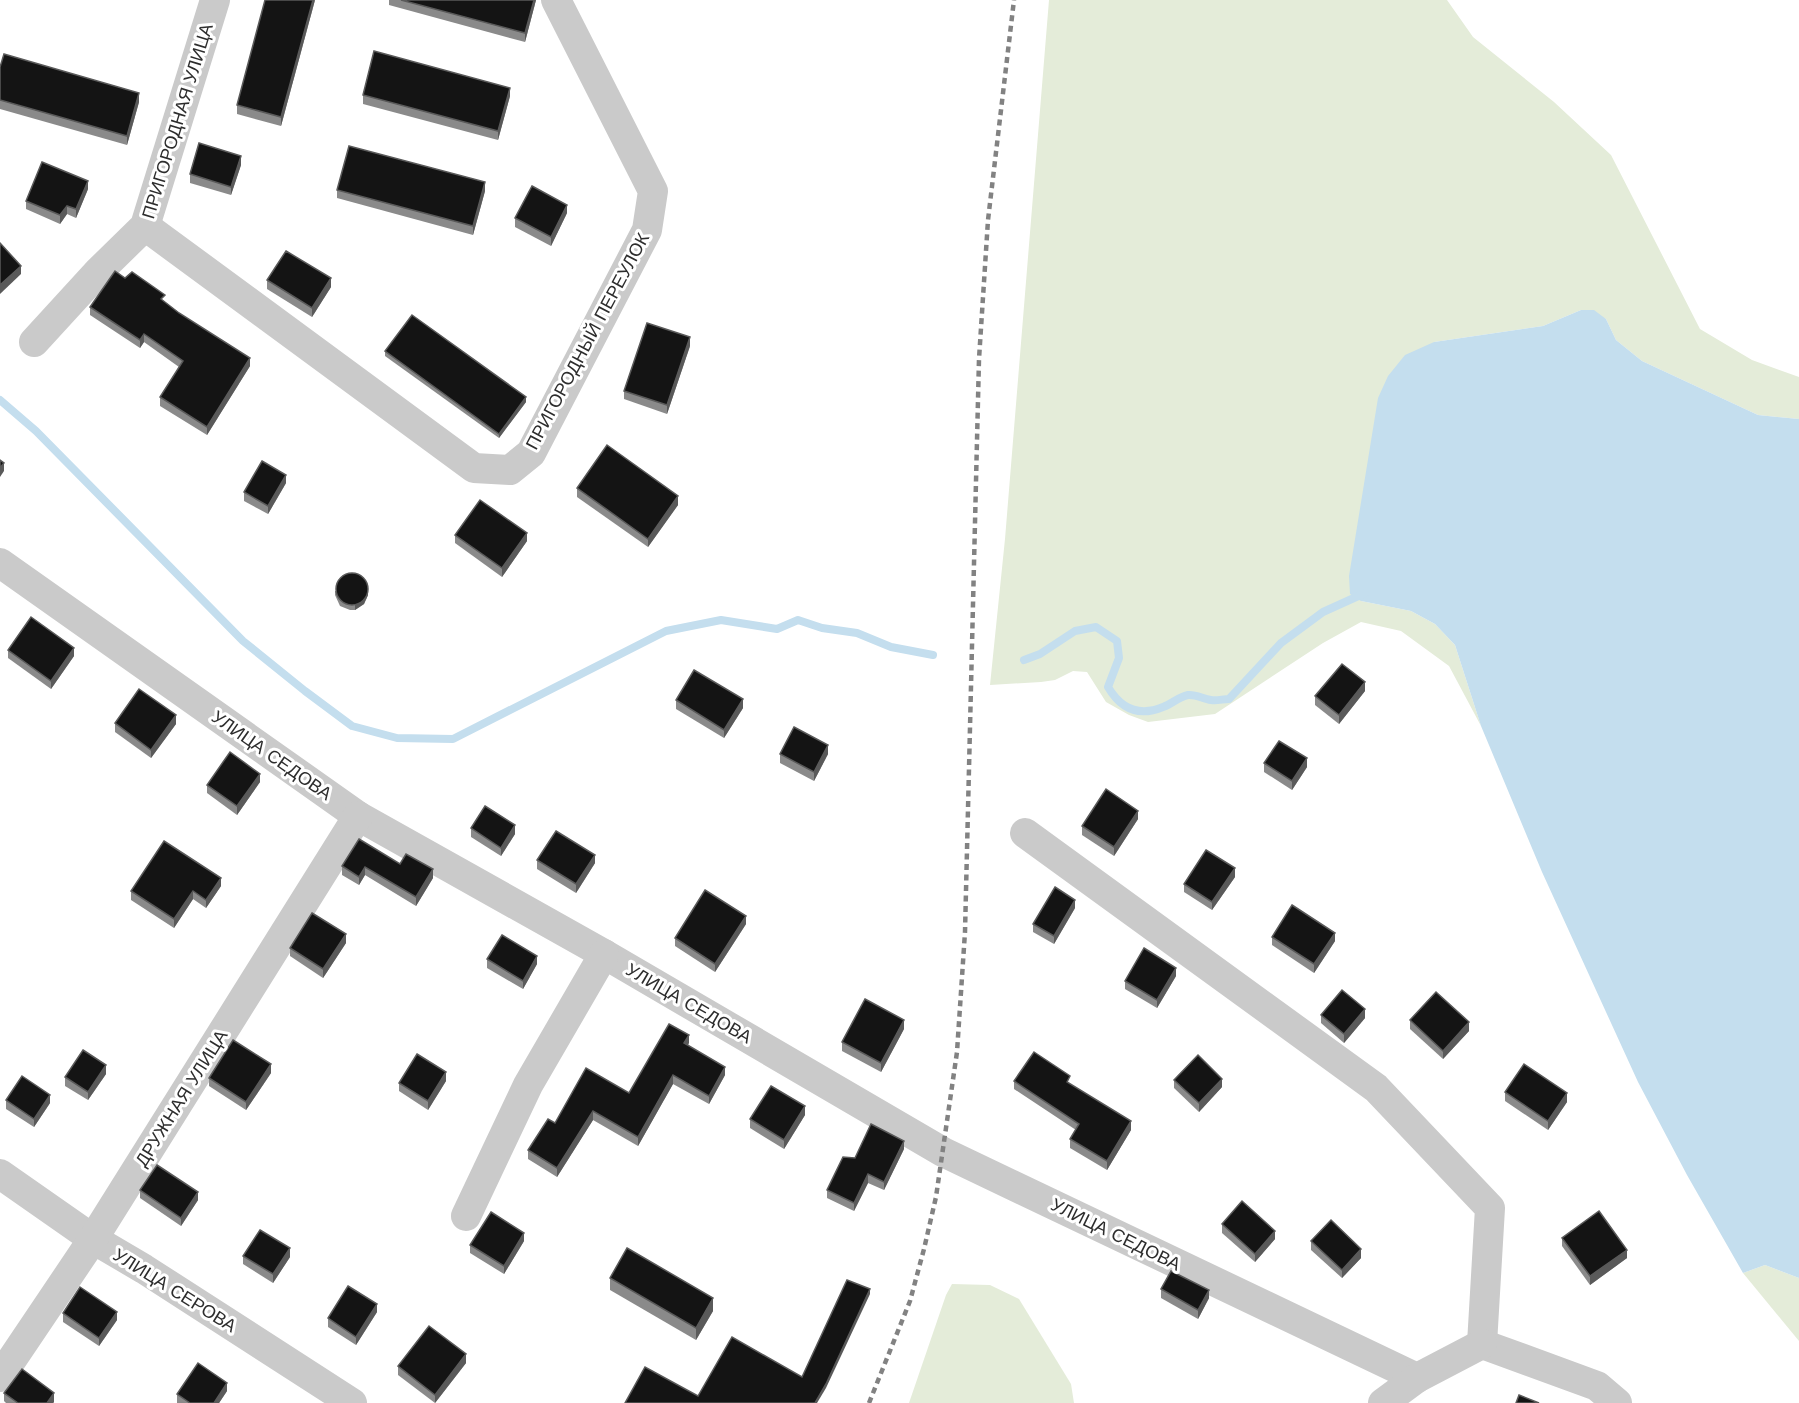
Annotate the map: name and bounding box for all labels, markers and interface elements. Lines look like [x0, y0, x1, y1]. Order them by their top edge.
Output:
street label: ПРИГОРОДНАЯ УЛИЦА [137, 21, 217, 221]
street label: ПРИГОРОДНЫЙ ПЕРЕУЛОК [521, 229, 653, 453]
street label: УЛИЦА СЕДОВА [208, 706, 336, 804]
street label: УЛИЦА СЕДОВА [622, 958, 756, 1048]
street label: ДРУЖНАЯ УЛИЦА [131, 1026, 231, 1170]
street label: УЛИЦА СЕДОВА [1048, 1194, 1184, 1274]
street label: УЛИЦА СЕРОВА [110, 1244, 240, 1336]

